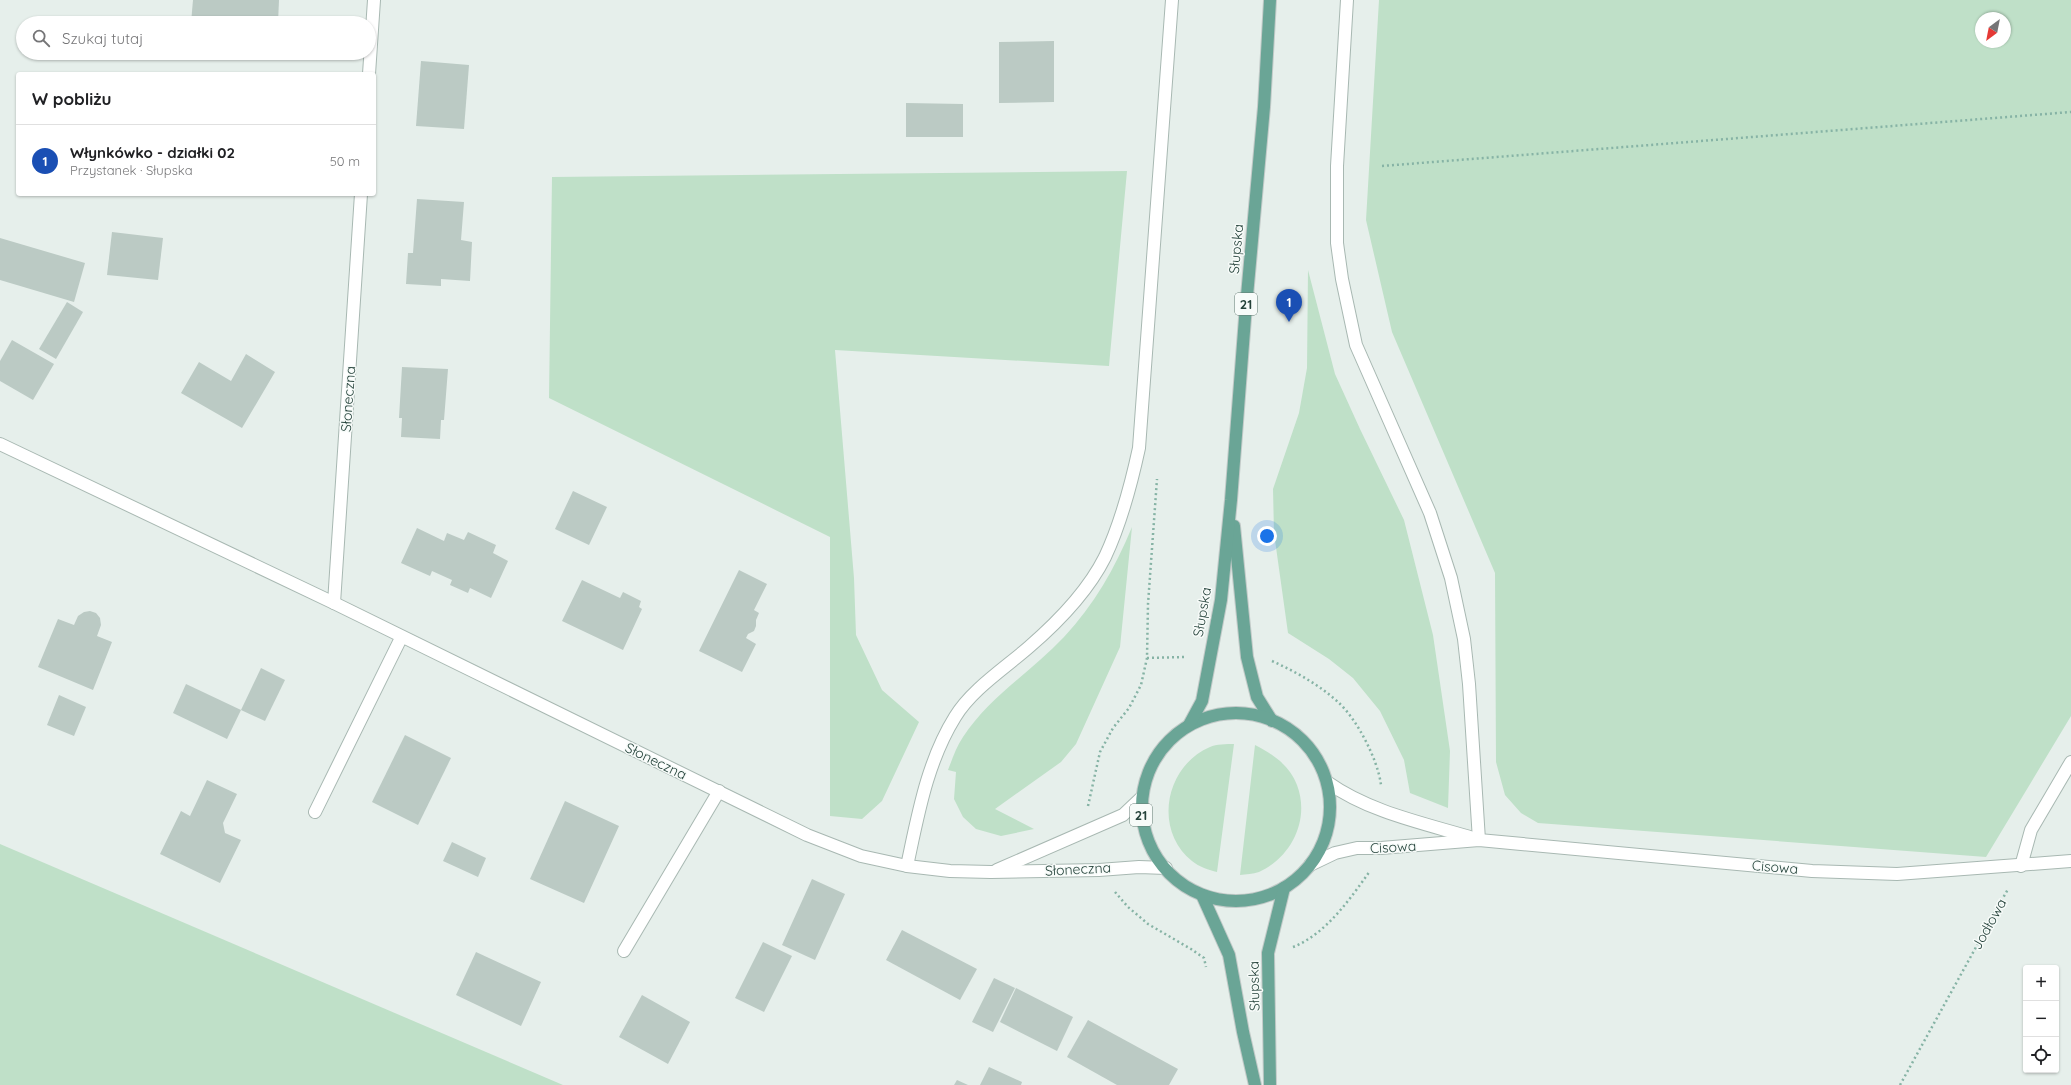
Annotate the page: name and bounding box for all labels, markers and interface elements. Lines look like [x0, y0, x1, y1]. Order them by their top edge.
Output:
north arrow [1975, 12, 2011, 48]
search box [16, 16, 376, 60]
icon: search [30, 27, 52, 49]
text: Szukaj tutaj [62, 29, 143, 48]
text: W pobliżu [32, 88, 112, 109]
text: Włynkówko - działki 02 [70, 143, 235, 162]
text: 1 [42, 153, 48, 169]
text: 50 m [330, 153, 360, 169]
text: Przystanek · Słupska [70, 162, 193, 178]
street label: Słupska [1225, 223, 1247, 275]
pin: 1 [1276, 289, 1302, 322]
road number: 21 [1235, 293, 1257, 315]
street label: Słoneczna [337, 365, 359, 433]
your location [1257, 526, 1277, 546]
street label: Słupska [1189, 586, 1215, 638]
street label: Słoneczna [622, 738, 690, 784]
road number: 21 [1130, 804, 1152, 826]
street label: Cisowa [1369, 837, 1417, 857]
street label: Cisowa [1751, 856, 1799, 878]
street label: Słoneczna [1045, 858, 1111, 880]
street label: Jodłowa [1968, 895, 2010, 953]
street label: Słupska [1245, 961, 1263, 1011]
map controls [2023, 965, 2059, 1073]
button: + [2023, 965, 2059, 1001]
button: − [2023, 1001, 2059, 1037]
button: locate [2023, 1037, 2059, 1073]

